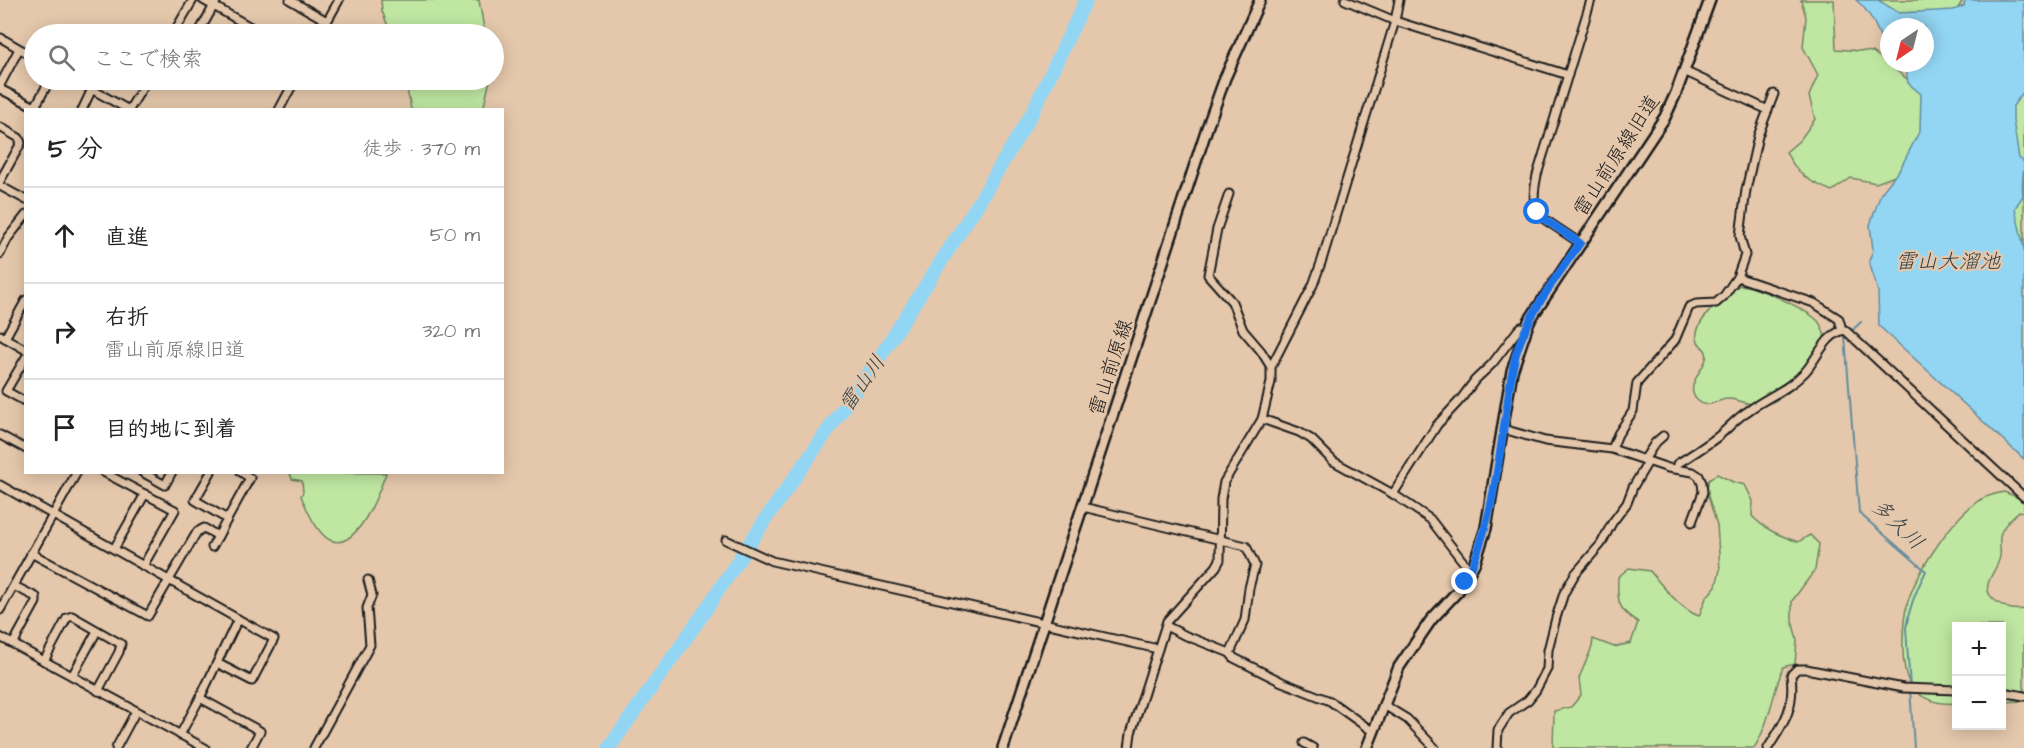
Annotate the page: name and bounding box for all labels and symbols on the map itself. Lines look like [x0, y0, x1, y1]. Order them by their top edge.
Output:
north arrow [1880, 18, 1934, 72]
street label: 雷山前原線旧道 [1567, 89, 1667, 222]
route start [1523, 198, 1549, 224]
water label: 雷山大溜池 [1896, 247, 2001, 276]
street label: 雷山前原線 [1082, 315, 1140, 419]
water label: 雷山川 [832, 349, 892, 417]
water label: 多久川 [1865, 492, 1930, 557]
route end [1451, 568, 1477, 594]

